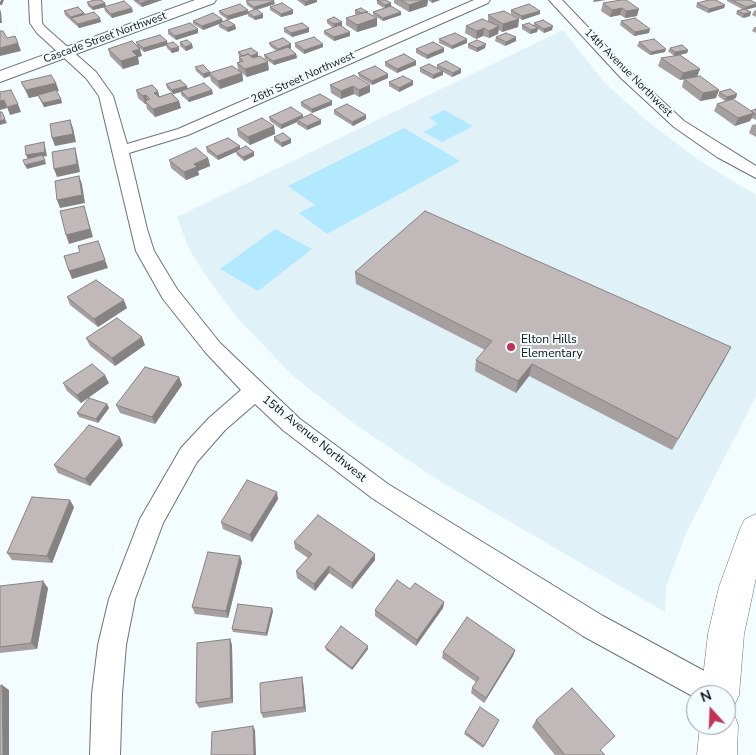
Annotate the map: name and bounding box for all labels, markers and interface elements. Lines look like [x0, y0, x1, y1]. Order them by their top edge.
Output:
street label: Cascade Street Northwest [42, 10, 168, 66]
street label: 14th Avenue Northwest [581, 26, 675, 120]
street label: 26th Street Northwest [249, 49, 357, 107]
place label: Elton Hills Elementary [521, 333, 583, 361]
marker: Elton Hills Elementary [505, 341, 517, 353]
street label: 15th Avenue Northwest [259, 393, 369, 485]
north arrow [686, 685, 736, 735]
text: N [698, 686, 714, 707]

